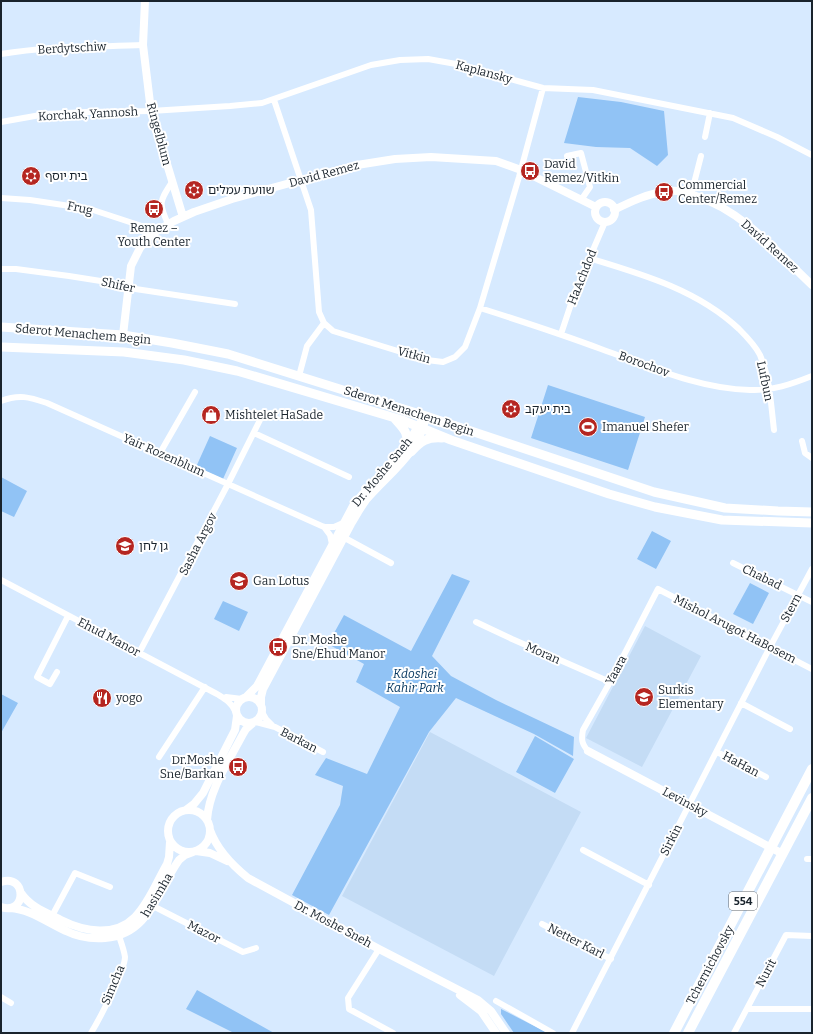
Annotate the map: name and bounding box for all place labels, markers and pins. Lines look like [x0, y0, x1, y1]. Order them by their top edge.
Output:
place label: David Remez/Vitkin [544, 157, 620, 185]
bus stop icon: David Remez/Vitkin [519, 160, 541, 182]
synagogue icon: בית יוסף [20, 165, 42, 187]
place label: בית יוסף [45, 169, 88, 183]
place label: Commercial Center/Remez [678, 178, 757, 206]
synagogue icon: שוועת עמלים [183, 179, 205, 201]
bus stop icon: Commercial Center/Remez [653, 181, 675, 203]
place label: שוועת עמלים [208, 183, 274, 197]
bus stop icon: Remez – Youth Center [143, 198, 165, 220]
place label: Remez – Youth Center [118, 221, 191, 249]
synagogue icon: בית יעקב [500, 398, 522, 420]
place label: בית יעקב [525, 402, 571, 416]
shop icon: Mishtelet HaSade [200, 404, 222, 426]
place label: Mishtelet HaSade [225, 408, 323, 422]
sports icon: Imanuel Shefer [577, 416, 599, 438]
place label: Imanuel Shefer [602, 420, 690, 434]
school or university icon: גן לחן [114, 535, 136, 557]
place label: גן לחן [139, 539, 169, 553]
school or university icon: Gan Lotus [228, 570, 250, 592]
place label: Gan Lotus [253, 574, 309, 588]
place label: Dr. Moshe Sne/Ehud Manor [292, 633, 386, 661]
bus stop icon: Dr. Moshe Sne/Ehud Manor [267, 636, 289, 658]
place label: Surkis Elementary [658, 683, 724, 711]
school or university icon: Surkis Elementary [633, 686, 655, 708]
restaurant icon: yogo [91, 687, 113, 709]
place label: yogo [115, 691, 143, 705]
place label: Dr.Moshe Sne/Barkan [160, 753, 224, 781]
bus stop icon: Dr.Moshe Sne/Barkan [227, 756, 249, 778]

